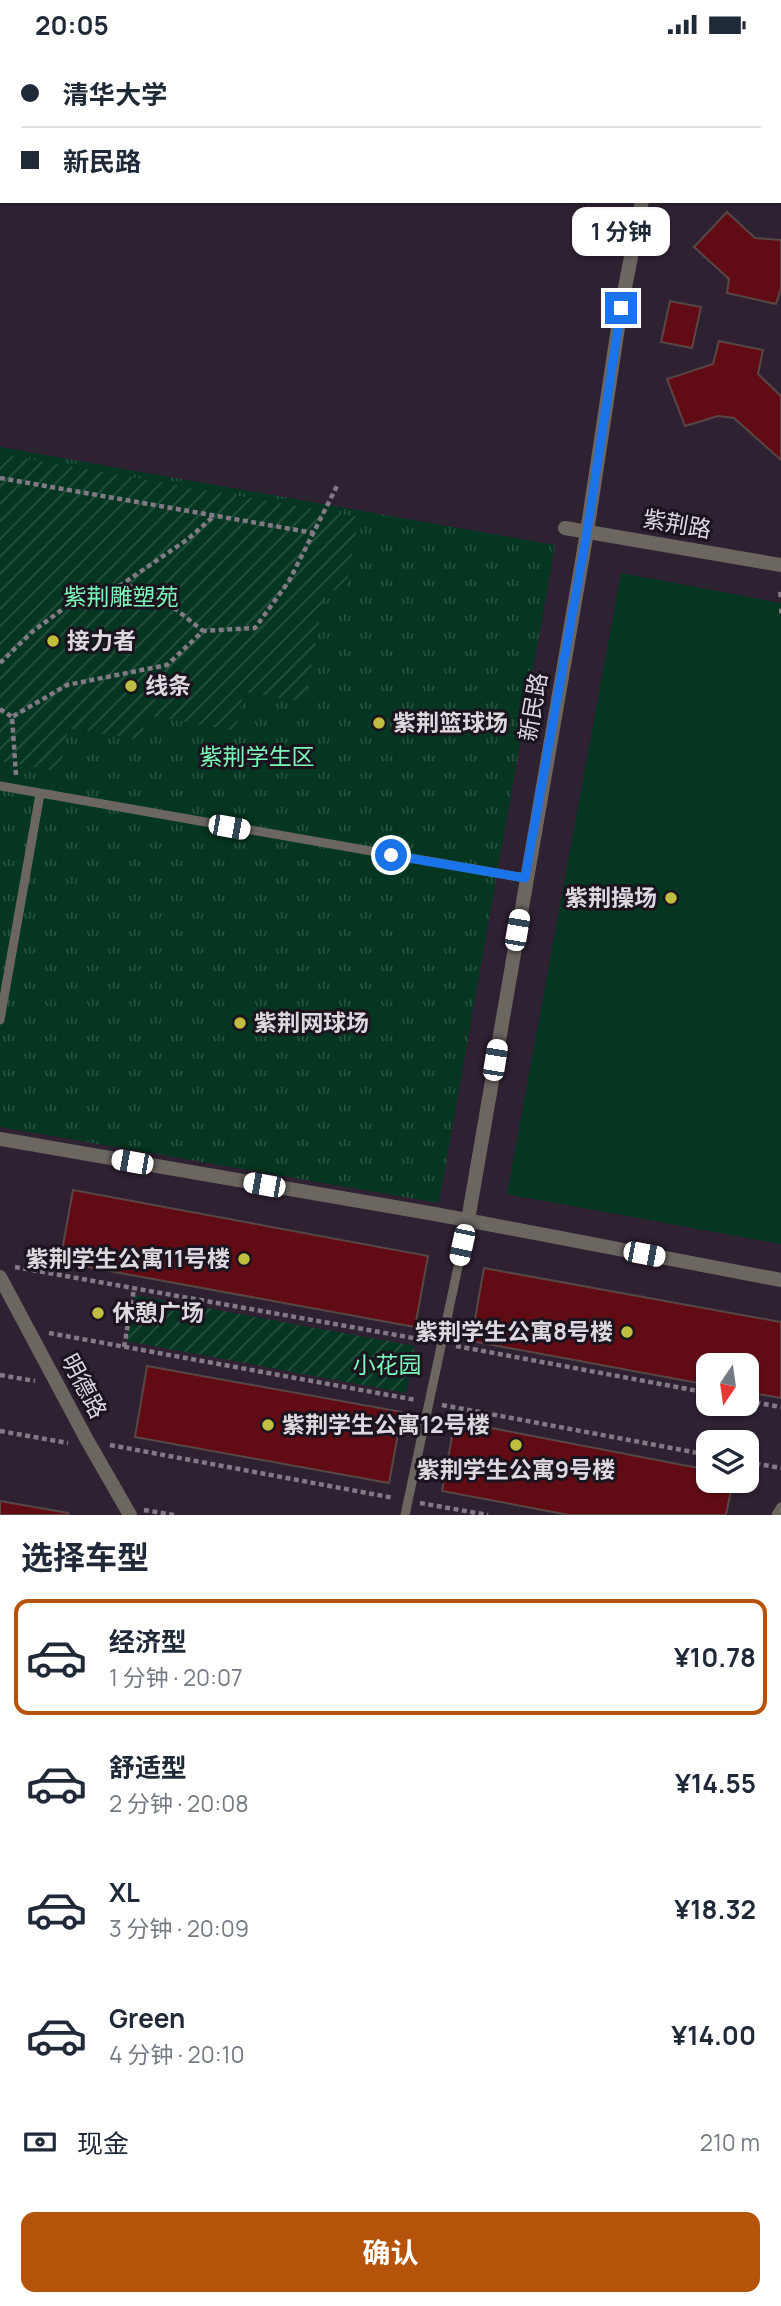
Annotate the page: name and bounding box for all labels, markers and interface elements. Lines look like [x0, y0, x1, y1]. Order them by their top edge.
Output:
text: 20:05 [35, 7, 109, 43]
text: 清华大学 [63, 76, 167, 112]
text: 新民路 [63, 143, 141, 179]
callout: 1 分钟 [572, 207, 670, 255]
text: 1 分钟 [591, 215, 651, 247]
route end [605, 292, 637, 324]
street label: 紫荆路 [640, 501, 714, 545]
park label: 紫荆雕塑苑 [64, 580, 179, 612]
place label: 接力者 [67, 624, 136, 656]
marker: 接力者 [45, 633, 61, 649]
place label: 线条 [145, 669, 191, 701]
street label: 新民路 [510, 670, 554, 744]
marker: 线条 [123, 678, 139, 694]
place label: 紫荆篮球场 [393, 706, 508, 738]
marker: 紫荆篮球场 [371, 715, 387, 731]
park label: 紫荆学生区 [200, 740, 315, 772]
car [207, 813, 252, 841]
route start [375, 839, 407, 871]
place label: 紫荆操场 [565, 881, 657, 913]
marker: 紫荆操场 [663, 890, 679, 906]
car [504, 907, 531, 953]
place label: 紫荆网球场 [254, 1006, 369, 1038]
marker: 紫荆网球场 [232, 1015, 248, 1031]
car [482, 1038, 509, 1082]
car [110, 1148, 155, 1176]
car [242, 1171, 287, 1199]
car [448, 1222, 477, 1268]
car [622, 1240, 667, 1268]
place label: 紫荆学生公寓11号楼 [26, 1242, 230, 1274]
marker: 紫荆学生公寓11号楼 [236, 1251, 252, 1267]
place label: 休憩广场 [112, 1296, 204, 1328]
marker: 休憩广场 [90, 1305, 106, 1321]
place label: 紫荆学生公寓8号楼 [415, 1315, 613, 1347]
marker: 紫荆学生公寓8号楼 [619, 1324, 635, 1340]
street label: 明德路 [55, 1348, 115, 1424]
park label: 小花园 [353, 1348, 422, 1380]
north arrow [696, 1353, 760, 1416]
map controls [696, 1353, 759, 1493]
place label: 紫荆学生公寓12号楼 [282, 1408, 490, 1440]
marker: 紫荆学生公寓12号楼 [260, 1417, 276, 1433]
button: layers [696, 1430, 759, 1493]
marker: 紫荆学生公寓9号楼 [508, 1437, 524, 1453]
place label: 紫荆学生公寓9号楼 [417, 1453, 615, 1485]
text: 选择车型 [21, 1535, 149, 1579]
text: 经济型 [109, 1623, 187, 1659]
icon: car [25, 1626, 88, 1689]
text: ¥10.78 [674, 1639, 756, 1675]
text: 1 分钟 · 20:07 [109, 1661, 243, 1693]
text: 舒适型 [109, 1749, 187, 1785]
icon: car [25, 1752, 88, 1815]
text: ¥14.55 [675, 1765, 756, 1801]
text: 2 分钟 · 20:08 [109, 1787, 249, 1819]
text: XL [109, 1874, 140, 1910]
icon: car [25, 1878, 88, 1941]
text: ¥18.32 [674, 1891, 756, 1927]
text: 3 分钟 · 20:09 [109, 1912, 249, 1944]
text: Green [109, 2000, 185, 2036]
icon: car [25, 2004, 88, 2067]
text: ¥14.00 [671, 2017, 756, 2053]
text: 4 分钟 · 20:10 [109, 2038, 245, 2070]
icon: cash [21, 2123, 59, 2161]
text: 现金 [77, 2125, 129, 2161]
text: 210 m [700, 2126, 760, 2158]
button: 确认 [21, 2212, 760, 2292]

